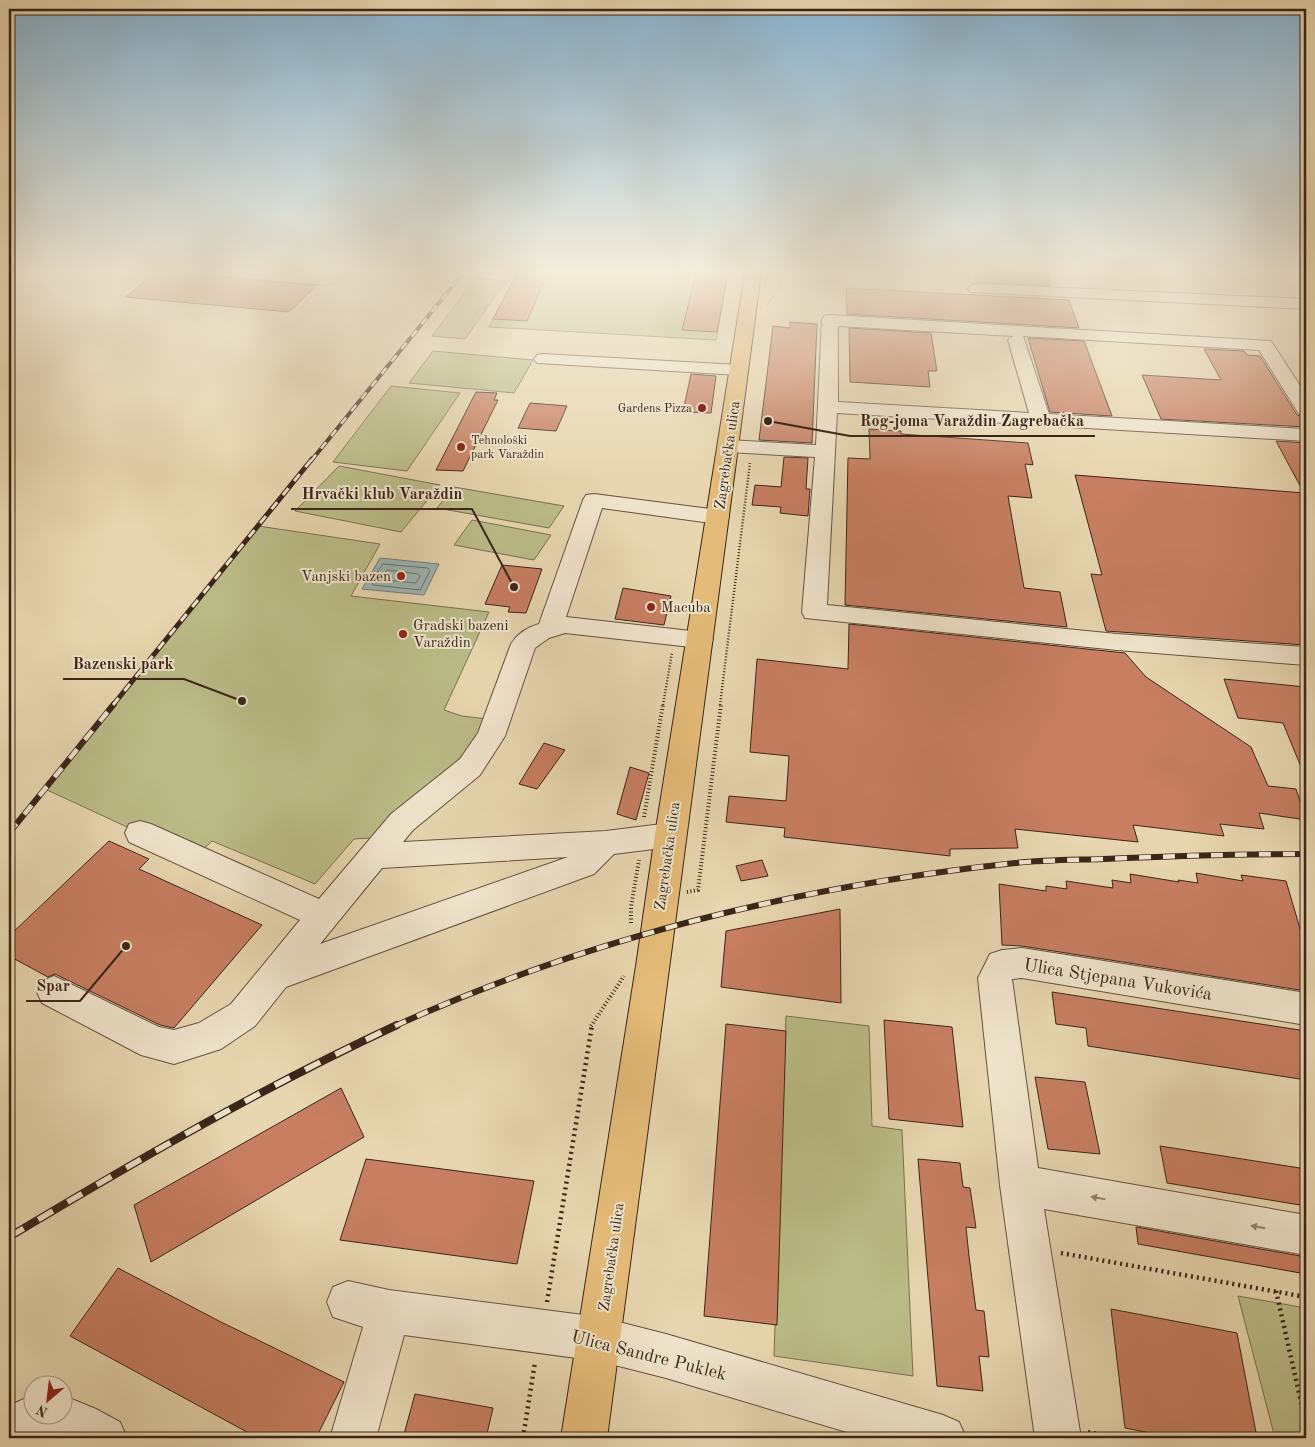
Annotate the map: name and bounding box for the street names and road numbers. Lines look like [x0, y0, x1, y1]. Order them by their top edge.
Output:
street label: Zagrebačka ulica [713, 399, 744, 510]
street label: Zagrebačka ulica [653, 800, 684, 911]
street label: Ulica Stjepana Vukovića [1022, 956, 1213, 1004]
street label: Zagrebačka ulica [597, 1201, 628, 1312]
street label: Ulica Sandre Puklek [569, 1328, 728, 1384]

